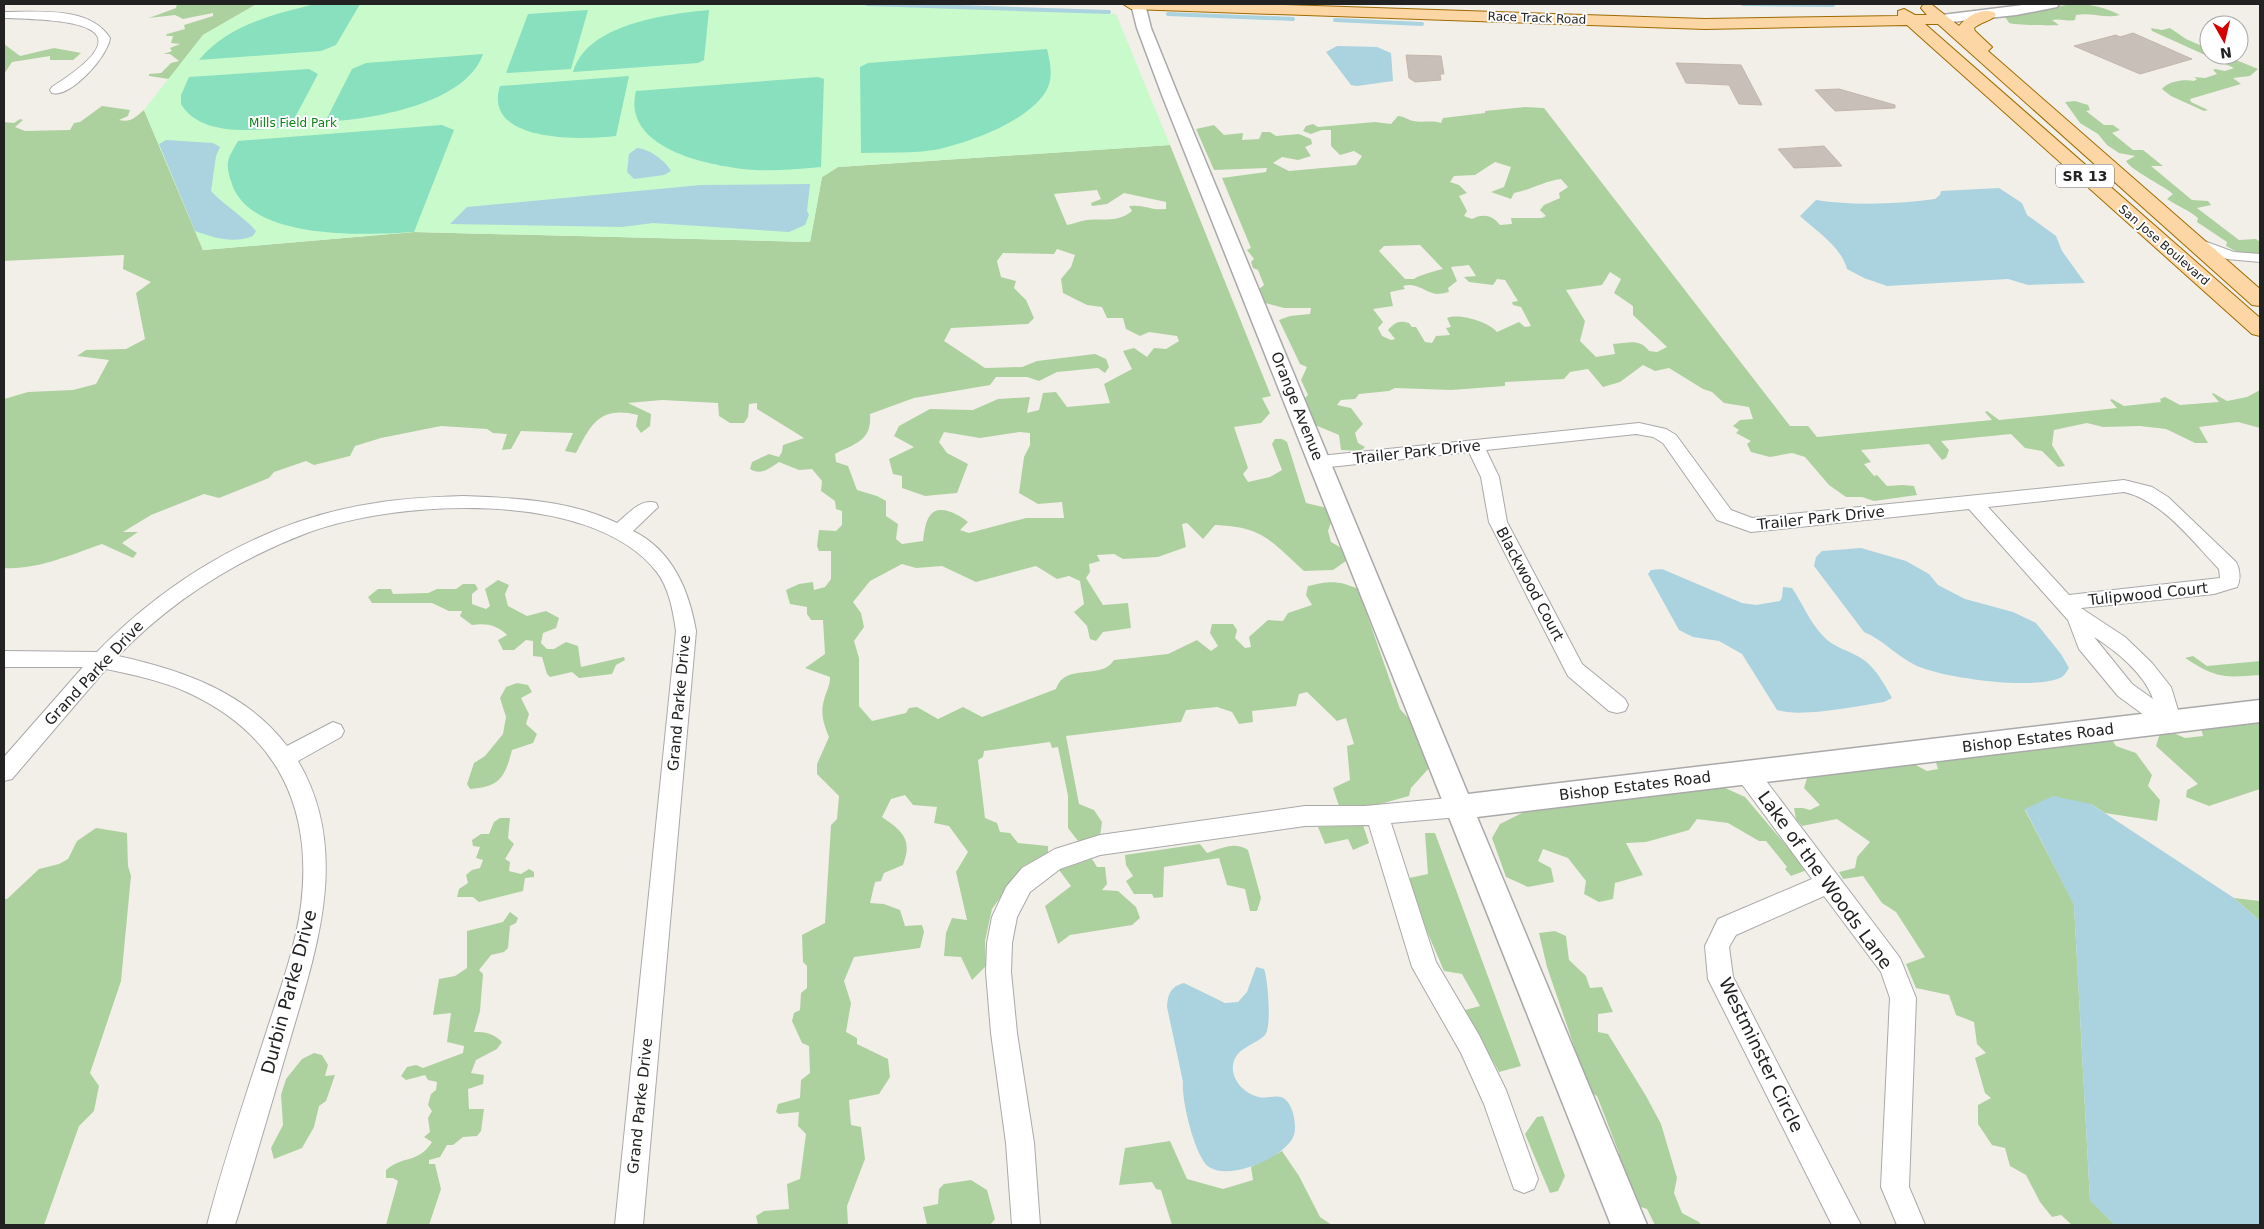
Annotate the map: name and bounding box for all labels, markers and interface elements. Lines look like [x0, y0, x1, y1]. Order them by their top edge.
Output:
street label: Race Track Road [1488, 9, 1586, 27]
north arrow [2199, 15, 2249, 65]
text: N [2219, 44, 2233, 62]
park label: Mills Field Park [249, 116, 337, 130]
road number: SR 13 [2056, 165, 2114, 188]
street label: San Jose Boulevard [2116, 202, 2212, 288]
street label: Orange Avenue [1267, 349, 1327, 463]
street label: Trailer Park Drive [1351, 436, 1482, 468]
street label: Trailer Park Drive [1755, 502, 1886, 534]
street label: Blackwood Court [1492, 524, 1568, 644]
street label: Tulipwood Court [2086, 579, 2209, 609]
street label: Grand Parke Drive [41, 617, 147, 729]
street label: Grand Parke Drive [664, 634, 694, 772]
street label: Bishop Estates Road [1961, 720, 2115, 756]
street label: Bishop Estates Road [1558, 768, 1712, 804]
street label: Lake of the Woods Lane [1754, 787, 1897, 973]
street label: Durbin Parke Drive [256, 907, 321, 1076]
street label: Westminster Circle [1715, 974, 1808, 1136]
street label: Grand Parke Drive [624, 1037, 656, 1175]

